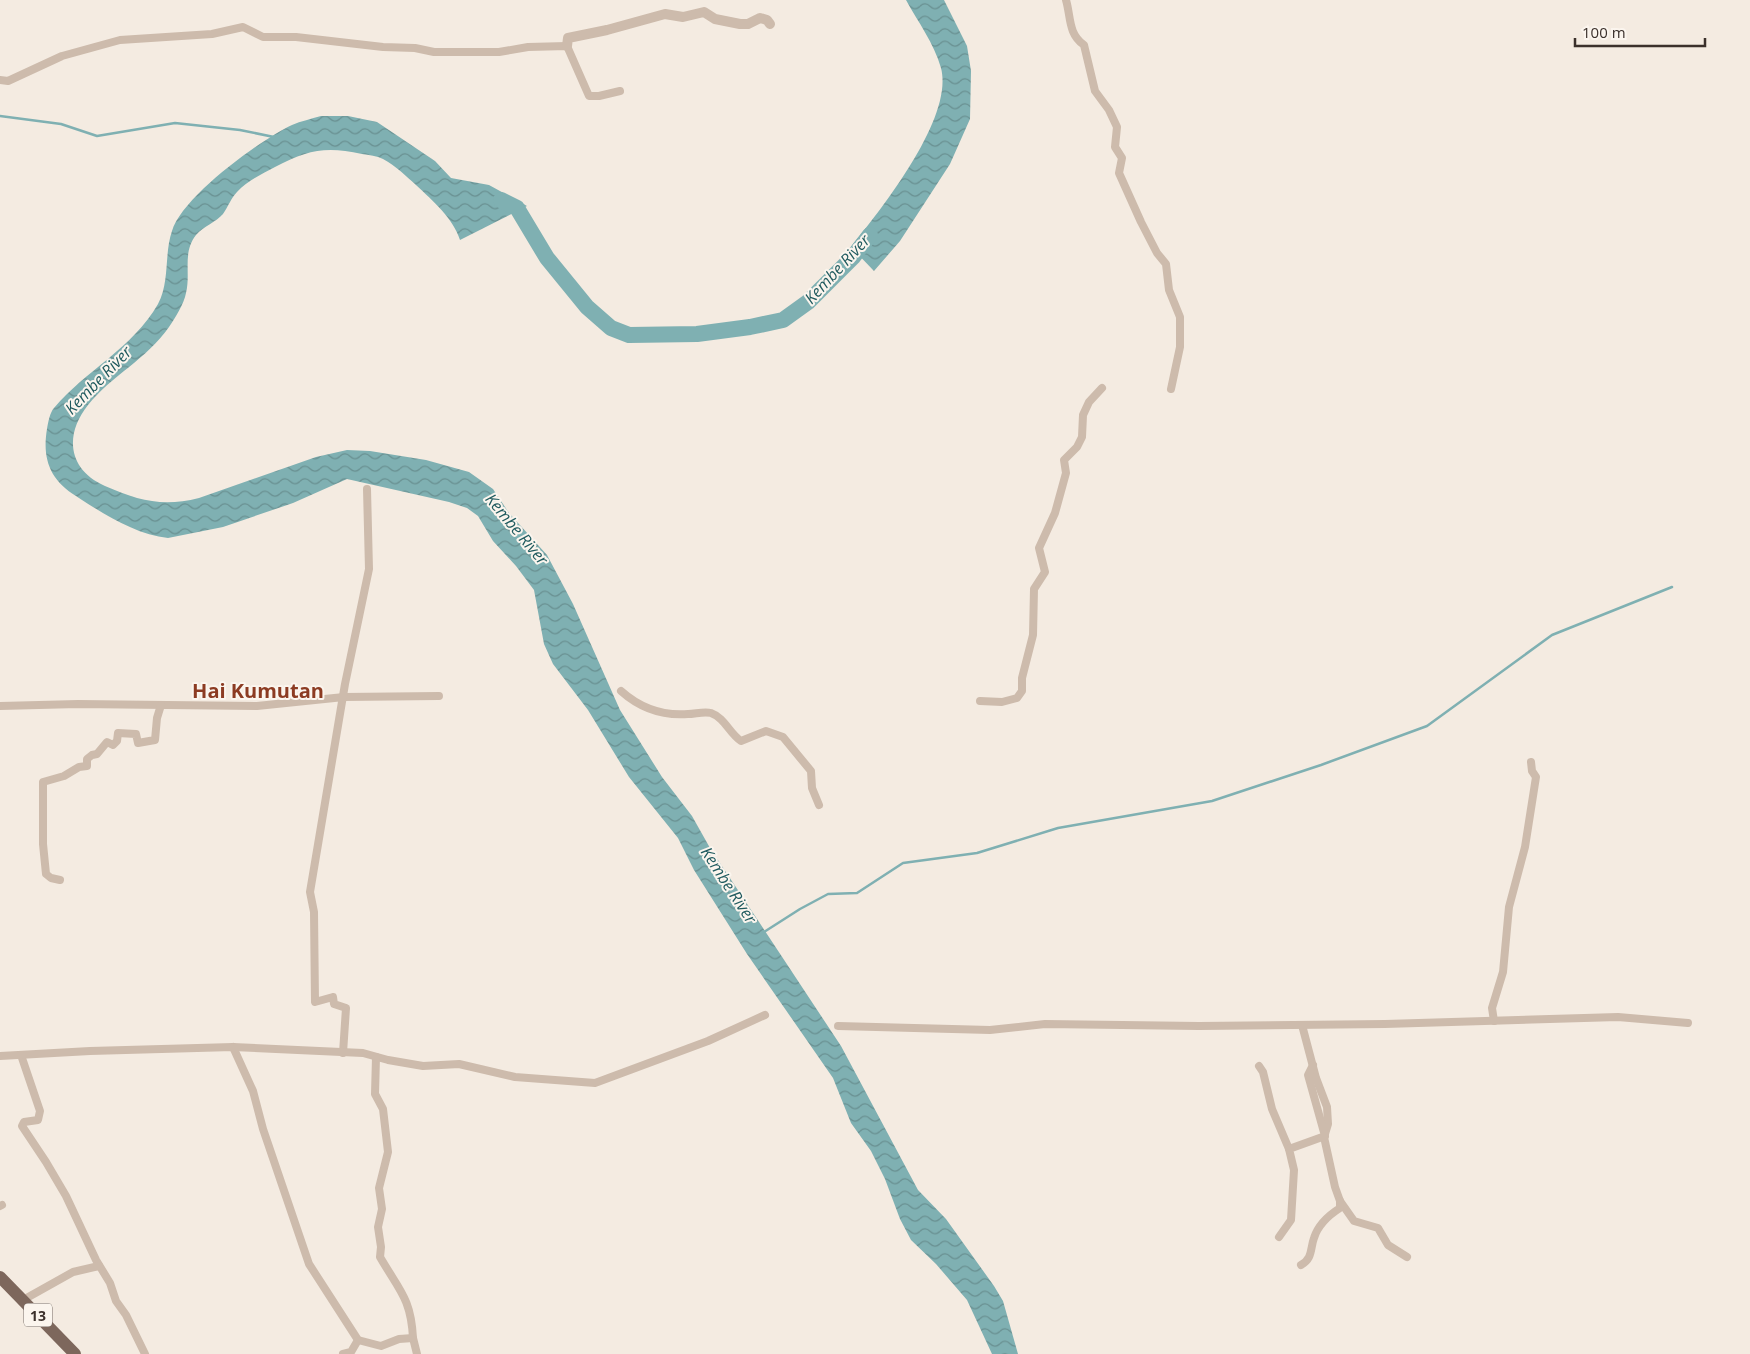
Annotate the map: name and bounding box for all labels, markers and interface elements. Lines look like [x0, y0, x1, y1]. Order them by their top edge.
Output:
scale bar [1575, 15, 1705, 47]
text: 100 m [1582, 22, 1626, 42]
water label: Kembe River [799, 229, 875, 308]
water label: Kembe River [60, 341, 137, 419]
water label: Kembe River [481, 489, 554, 570]
district label: Hai Kumutan [192, 677, 324, 704]
water label: Kembe River [696, 842, 762, 928]
road number: 13 [24, 1304, 52, 1326]

